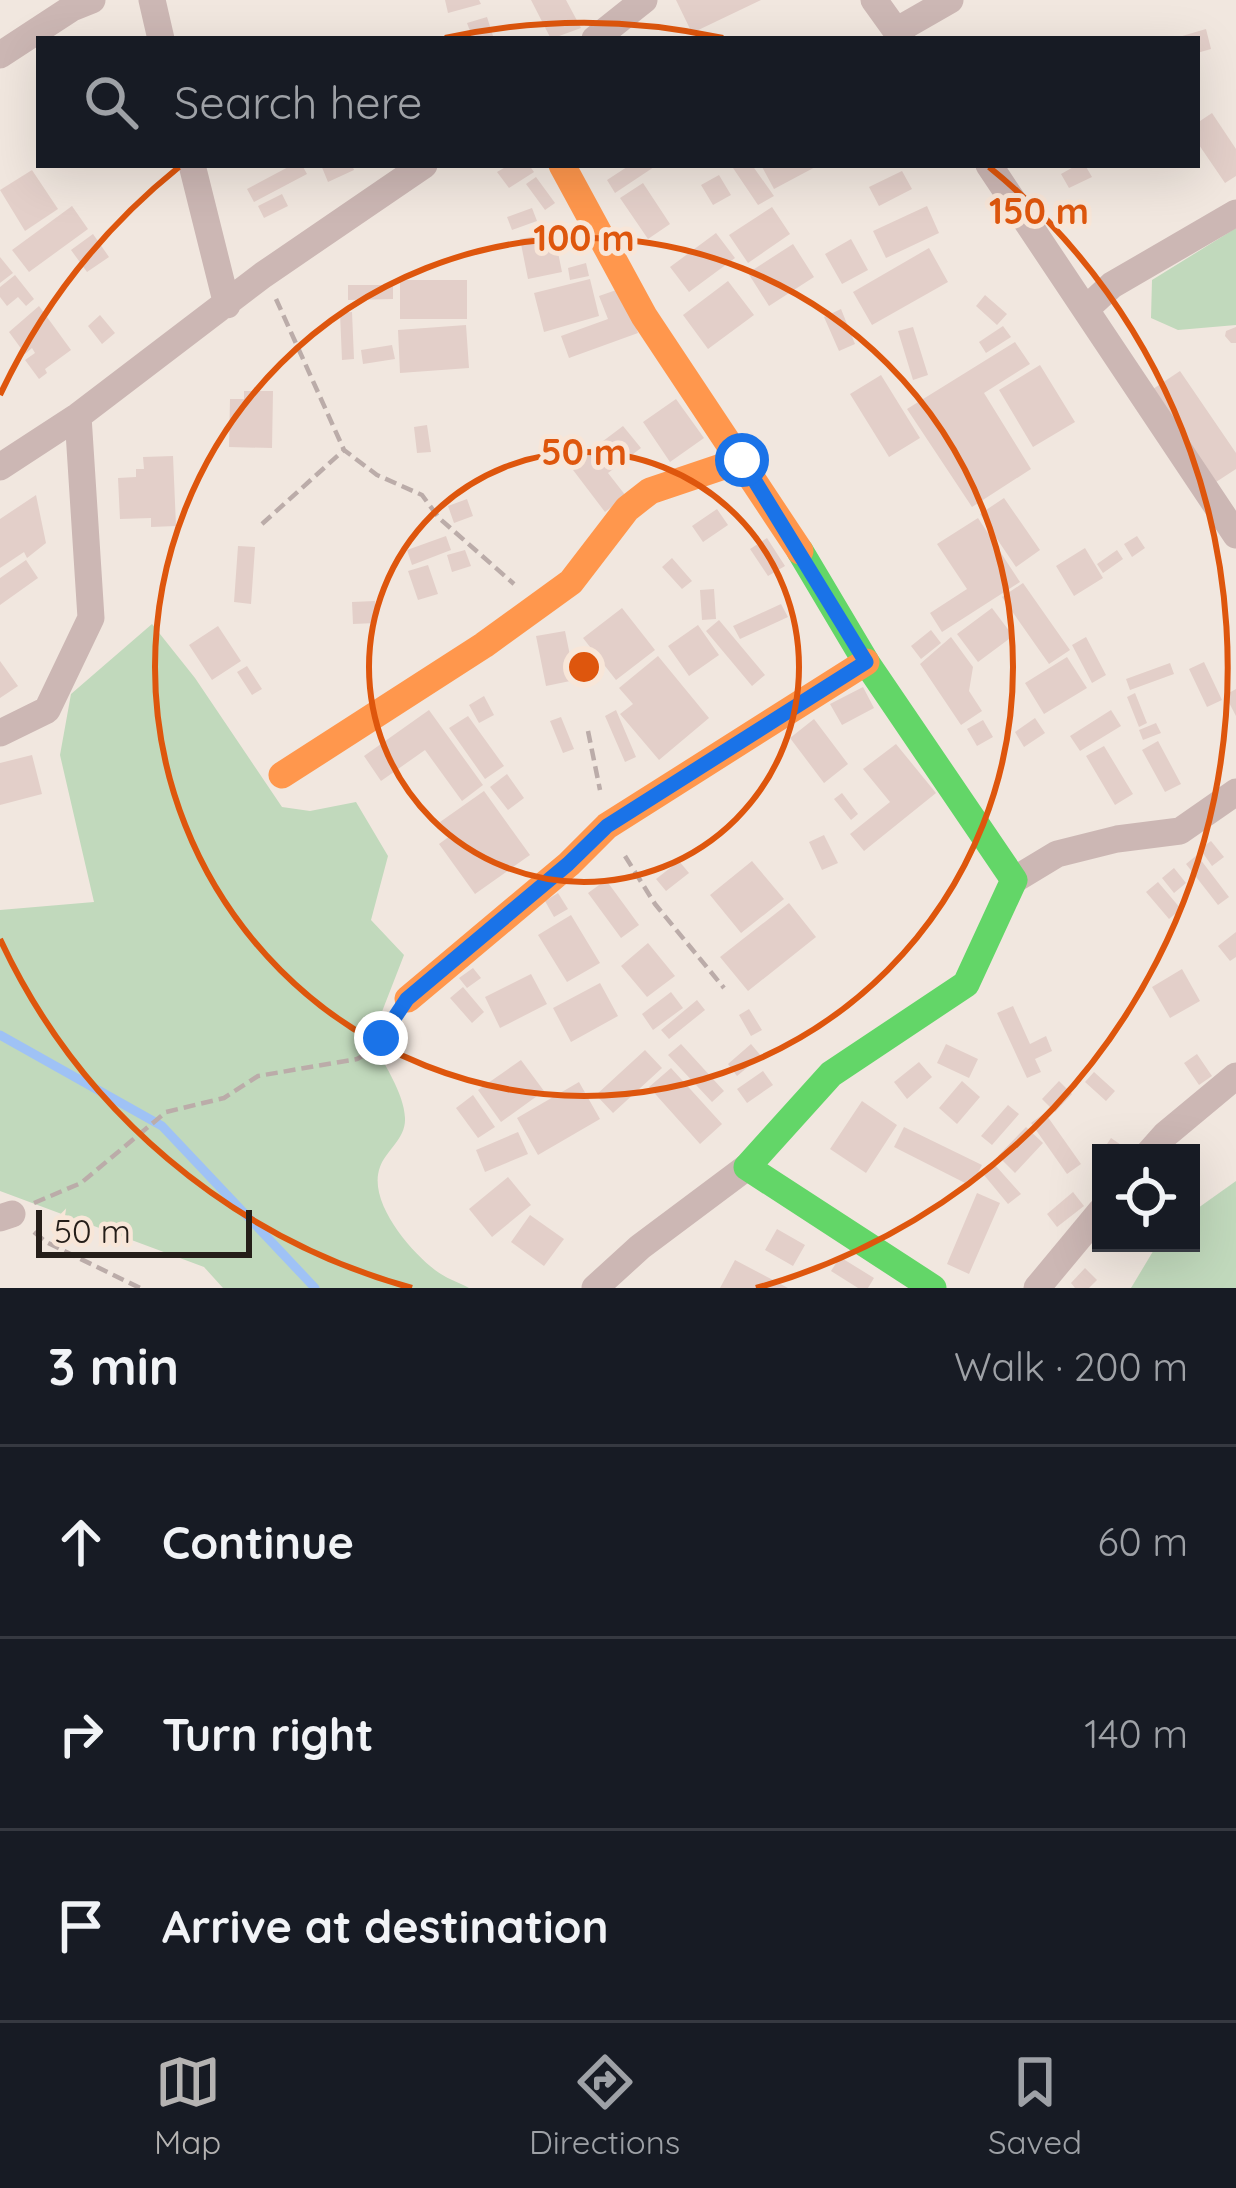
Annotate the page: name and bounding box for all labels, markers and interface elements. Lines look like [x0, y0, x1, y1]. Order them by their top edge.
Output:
search box [36, 36, 1200, 168]
icon: search [78, 69, 144, 135]
text: Search here [174, 74, 422, 130]
text: 150 m [989, 188, 1089, 233]
text: 100 m [533, 215, 635, 260]
text: 50 m [541, 429, 627, 474]
route start [715, 433, 769, 487]
centre of rings [563, 646, 605, 688]
route end [354, 1011, 408, 1065]
map controls [1092, 1144, 1200, 1252]
button: locate [1092, 1144, 1200, 1252]
scale bar [36, 1204, 252, 1257]
text: 50 m [54, 1210, 131, 1251]
text: 3 min [48, 1334, 179, 1398]
text: Walk · 200 m [954, 1342, 1188, 1391]
icon: ahead [48, 1509, 114, 1575]
text: Continue [162, 1514, 354, 1570]
text: 60 m [1098, 1517, 1188, 1566]
icon: right [48, 1701, 114, 1767]
text: Turn right [162, 1706, 374, 1762]
text: 140 m [1084, 1709, 1188, 1758]
icon: arrive [48, 1893, 114, 1959]
text: Arrive at destination [162, 1898, 608, 1954]
tab: Map [154, 2049, 221, 2162]
tab: Directions [529, 2049, 680, 2162]
tab: Saved [988, 2049, 1082, 2162]

